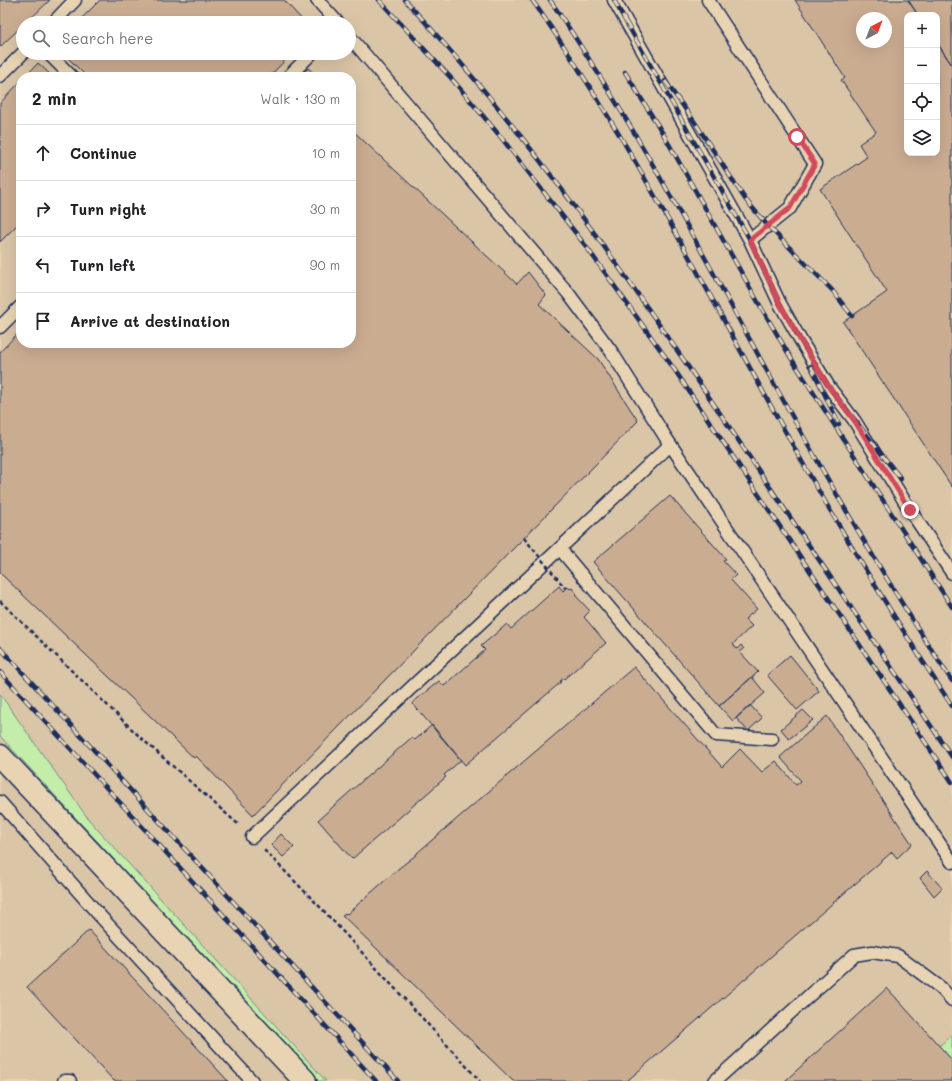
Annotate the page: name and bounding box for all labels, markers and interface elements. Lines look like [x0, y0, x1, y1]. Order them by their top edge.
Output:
north arrow [856, 12, 892, 48]
map controls [904, 12, 940, 156]
button: + [904, 12, 940, 48]
search box [16, 16, 356, 60]
icon: search [30, 27, 52, 49]
text: Search here [62, 28, 153, 48]
button: − [904, 48, 940, 84]
button: locate [904, 84, 940, 120]
text: 2 min [32, 87, 77, 109]
text: Walk · 130 m [260, 90, 340, 107]
button: layers [904, 120, 940, 156]
route start [788, 128, 806, 146]
icon: ahead [32, 142, 54, 164]
text: Continue [70, 143, 137, 163]
text: 10 m [312, 144, 340, 161]
icon: right [32, 198, 54, 220]
text: Turn right [70, 199, 147, 219]
text: 30 m [310, 200, 340, 217]
icon: left [32, 254, 54, 276]
text: Turn left [70, 255, 135, 275]
text: 90 m [310, 256, 340, 273]
icon: arrive [32, 310, 54, 332]
text: Arrive at destination [70, 311, 230, 331]
route end [901, 501, 919, 519]

